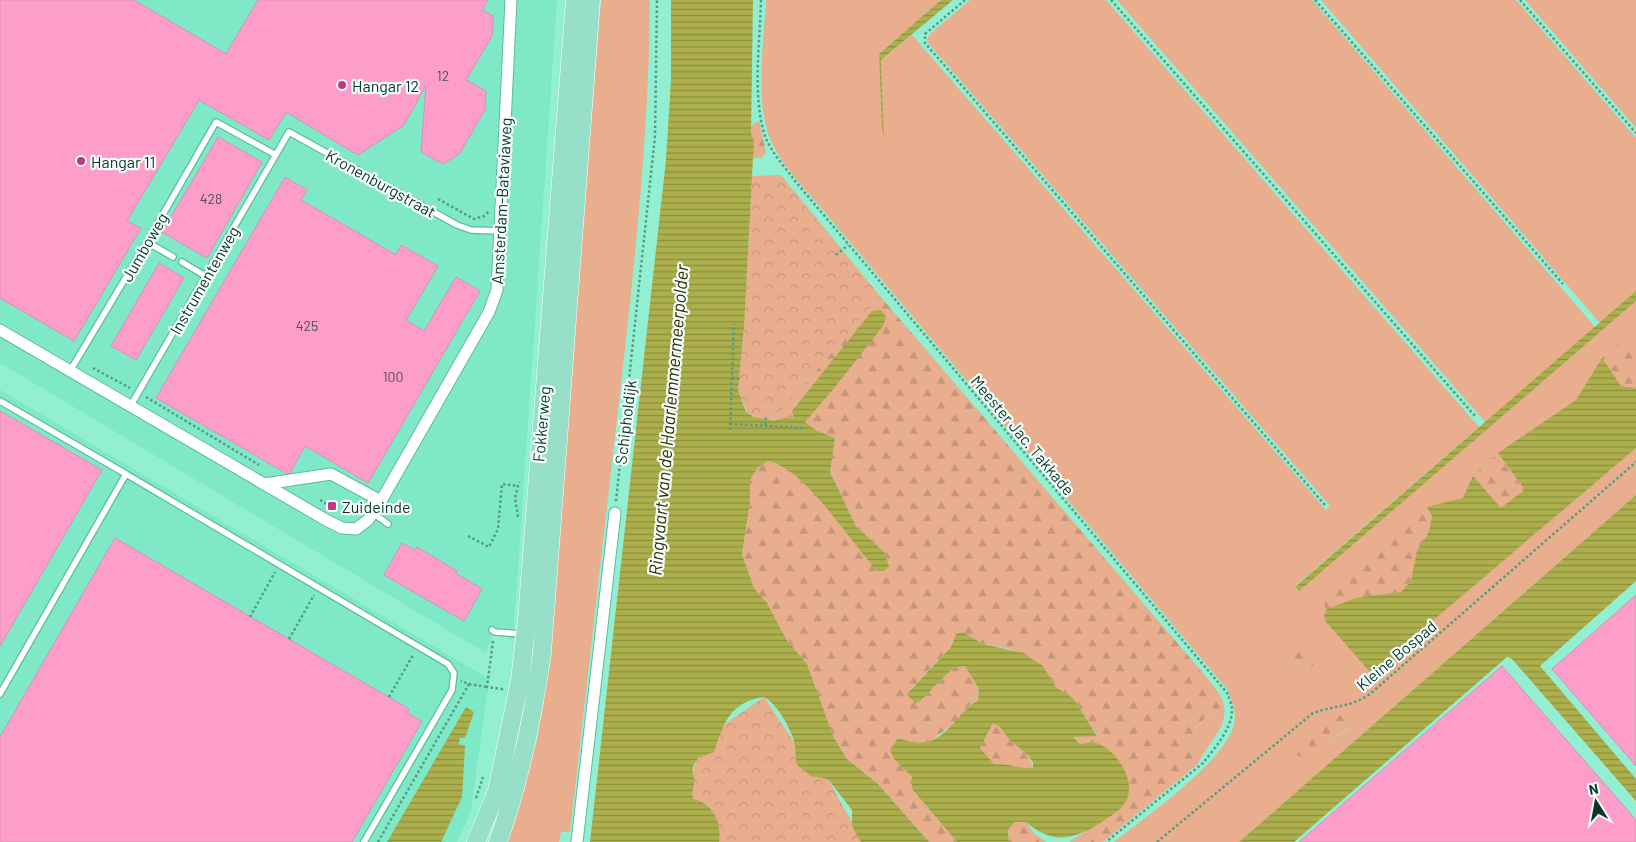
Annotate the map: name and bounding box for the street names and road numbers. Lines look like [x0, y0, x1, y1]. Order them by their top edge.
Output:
street label: Amsterdam-Bataviaweg [487, 117, 515, 285]
street label: Kronenburgstraat [323, 145, 439, 221]
street label: Jumboweg [117, 209, 171, 285]
street label: Instrumentenweg [165, 222, 243, 338]
street label: Meester Jac. Takkade [967, 371, 1079, 499]
street label: Schipholdijk [610, 379, 640, 465]
street label: Fokkerweg [528, 385, 554, 463]
street label: Kleine Bospad [1352, 616, 1440, 694]

